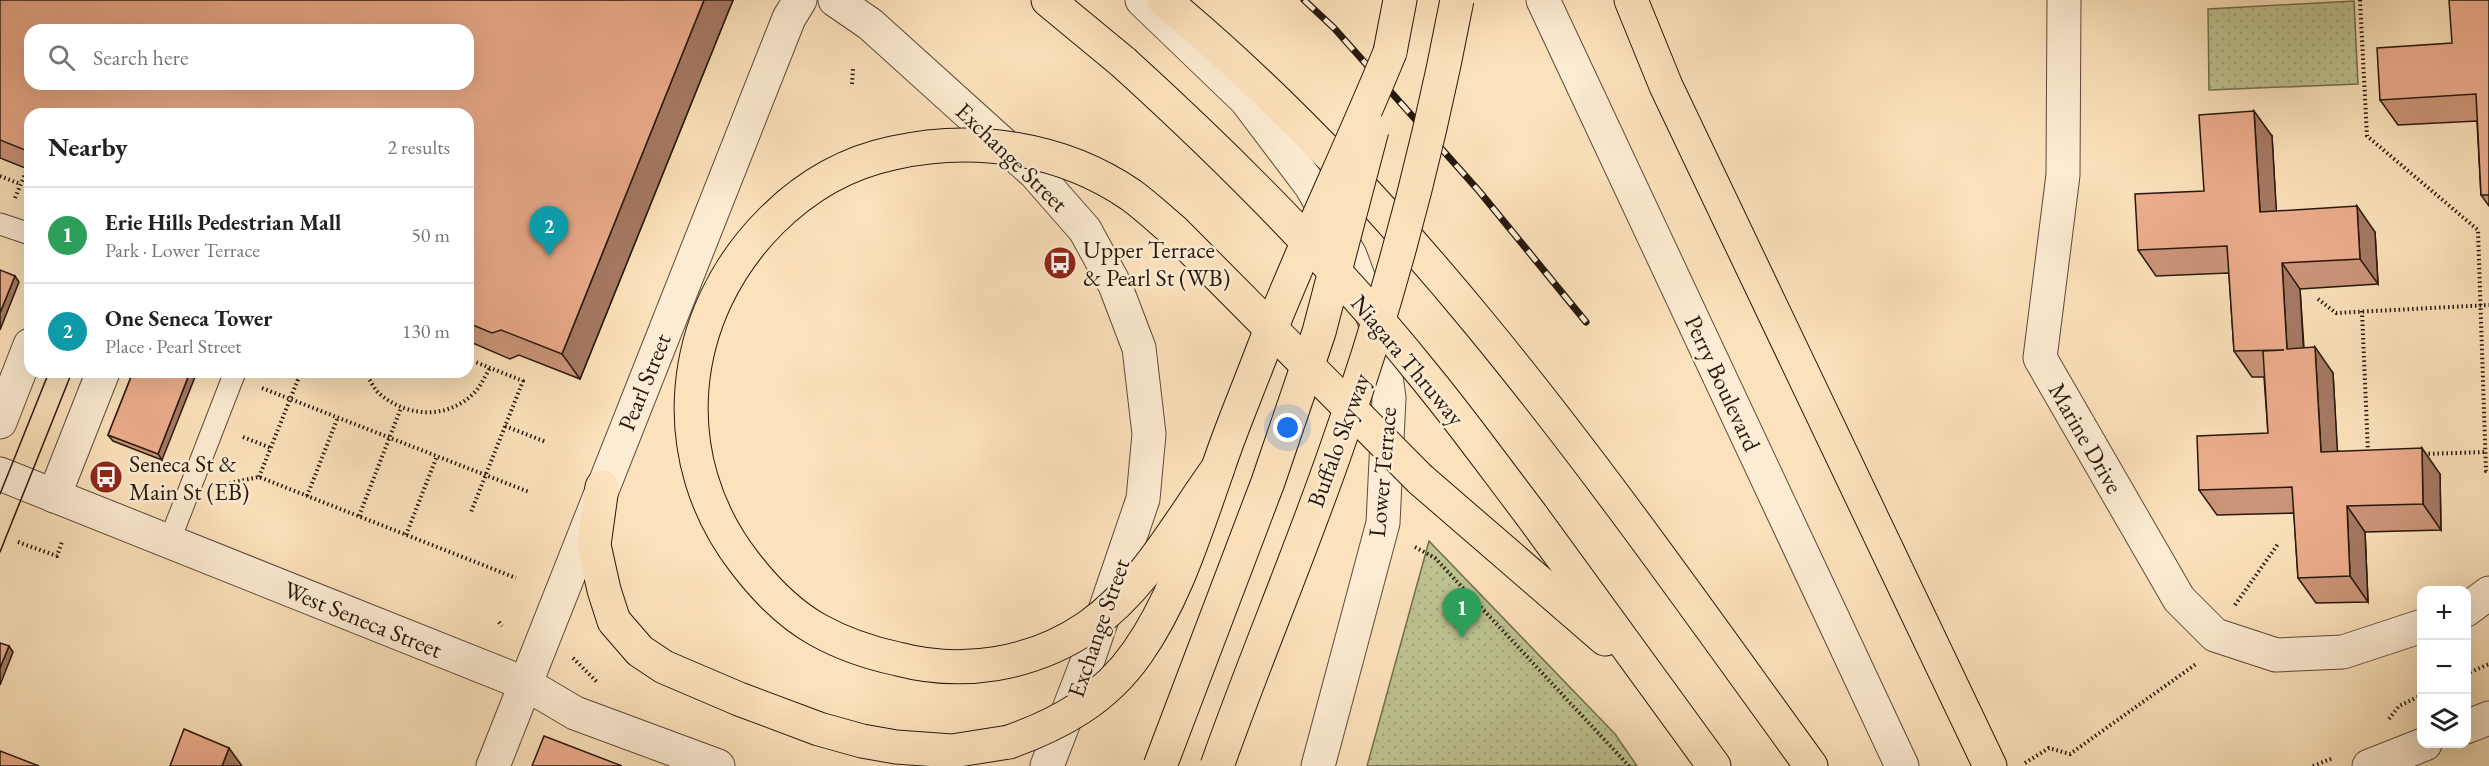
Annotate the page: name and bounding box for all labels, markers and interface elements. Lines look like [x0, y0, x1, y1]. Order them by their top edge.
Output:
search box [24, 24, 474, 90]
icon: search [45, 41, 78, 74]
text: Search here [93, 43, 188, 72]
street label: Exchange Street [949, 95, 1075, 219]
text: Nearby [48, 130, 128, 164]
text: 2 results [387, 134, 450, 160]
pin: 2 [530, 206, 568, 256]
text: Erie Hills Pedestrian Mall [105, 208, 341, 237]
text: 1 [62, 222, 73, 248]
text: 50 m [411, 222, 450, 248]
place label: Upper Terrace & Pearl St (WB) [1083, 234, 1230, 293]
text: Park · Lower Terrace [105, 237, 260, 263]
bus stop icon: Upper Terrace & Pearl St (WB) [1042, 245, 1078, 281]
street label: Niagara Thruway [1344, 288, 1472, 432]
text: One Seneca Tower [105, 304, 272, 333]
street label: Perry Boulevard [1678, 310, 1768, 457]
text: 2 [62, 318, 73, 344]
text: 130 m [402, 318, 450, 344]
street label: Pearl Street [610, 328, 678, 435]
text: Place · Pearl Street [105, 333, 242, 359]
street label: Buffalo Skyway [1299, 368, 1377, 511]
street label: Marine Drive [2042, 377, 2130, 499]
street label: Lower Terrace [1361, 406, 1403, 538]
your location [1273, 413, 1302, 442]
place label: Seneca St & Main St (EB) [129, 448, 249, 507]
bus stop icon: Seneca St & Main St (EB) [88, 459, 124, 495]
street label: Exchange Street [1060, 554, 1136, 702]
street label: West Seneca Street [279, 573, 447, 665]
map controls [2417, 586, 2471, 748]
button: + [2417, 586, 2471, 640]
pin: 1 [1442, 588, 1482, 638]
button: − [2417, 640, 2471, 694]
button: layers [2417, 694, 2471, 748]

